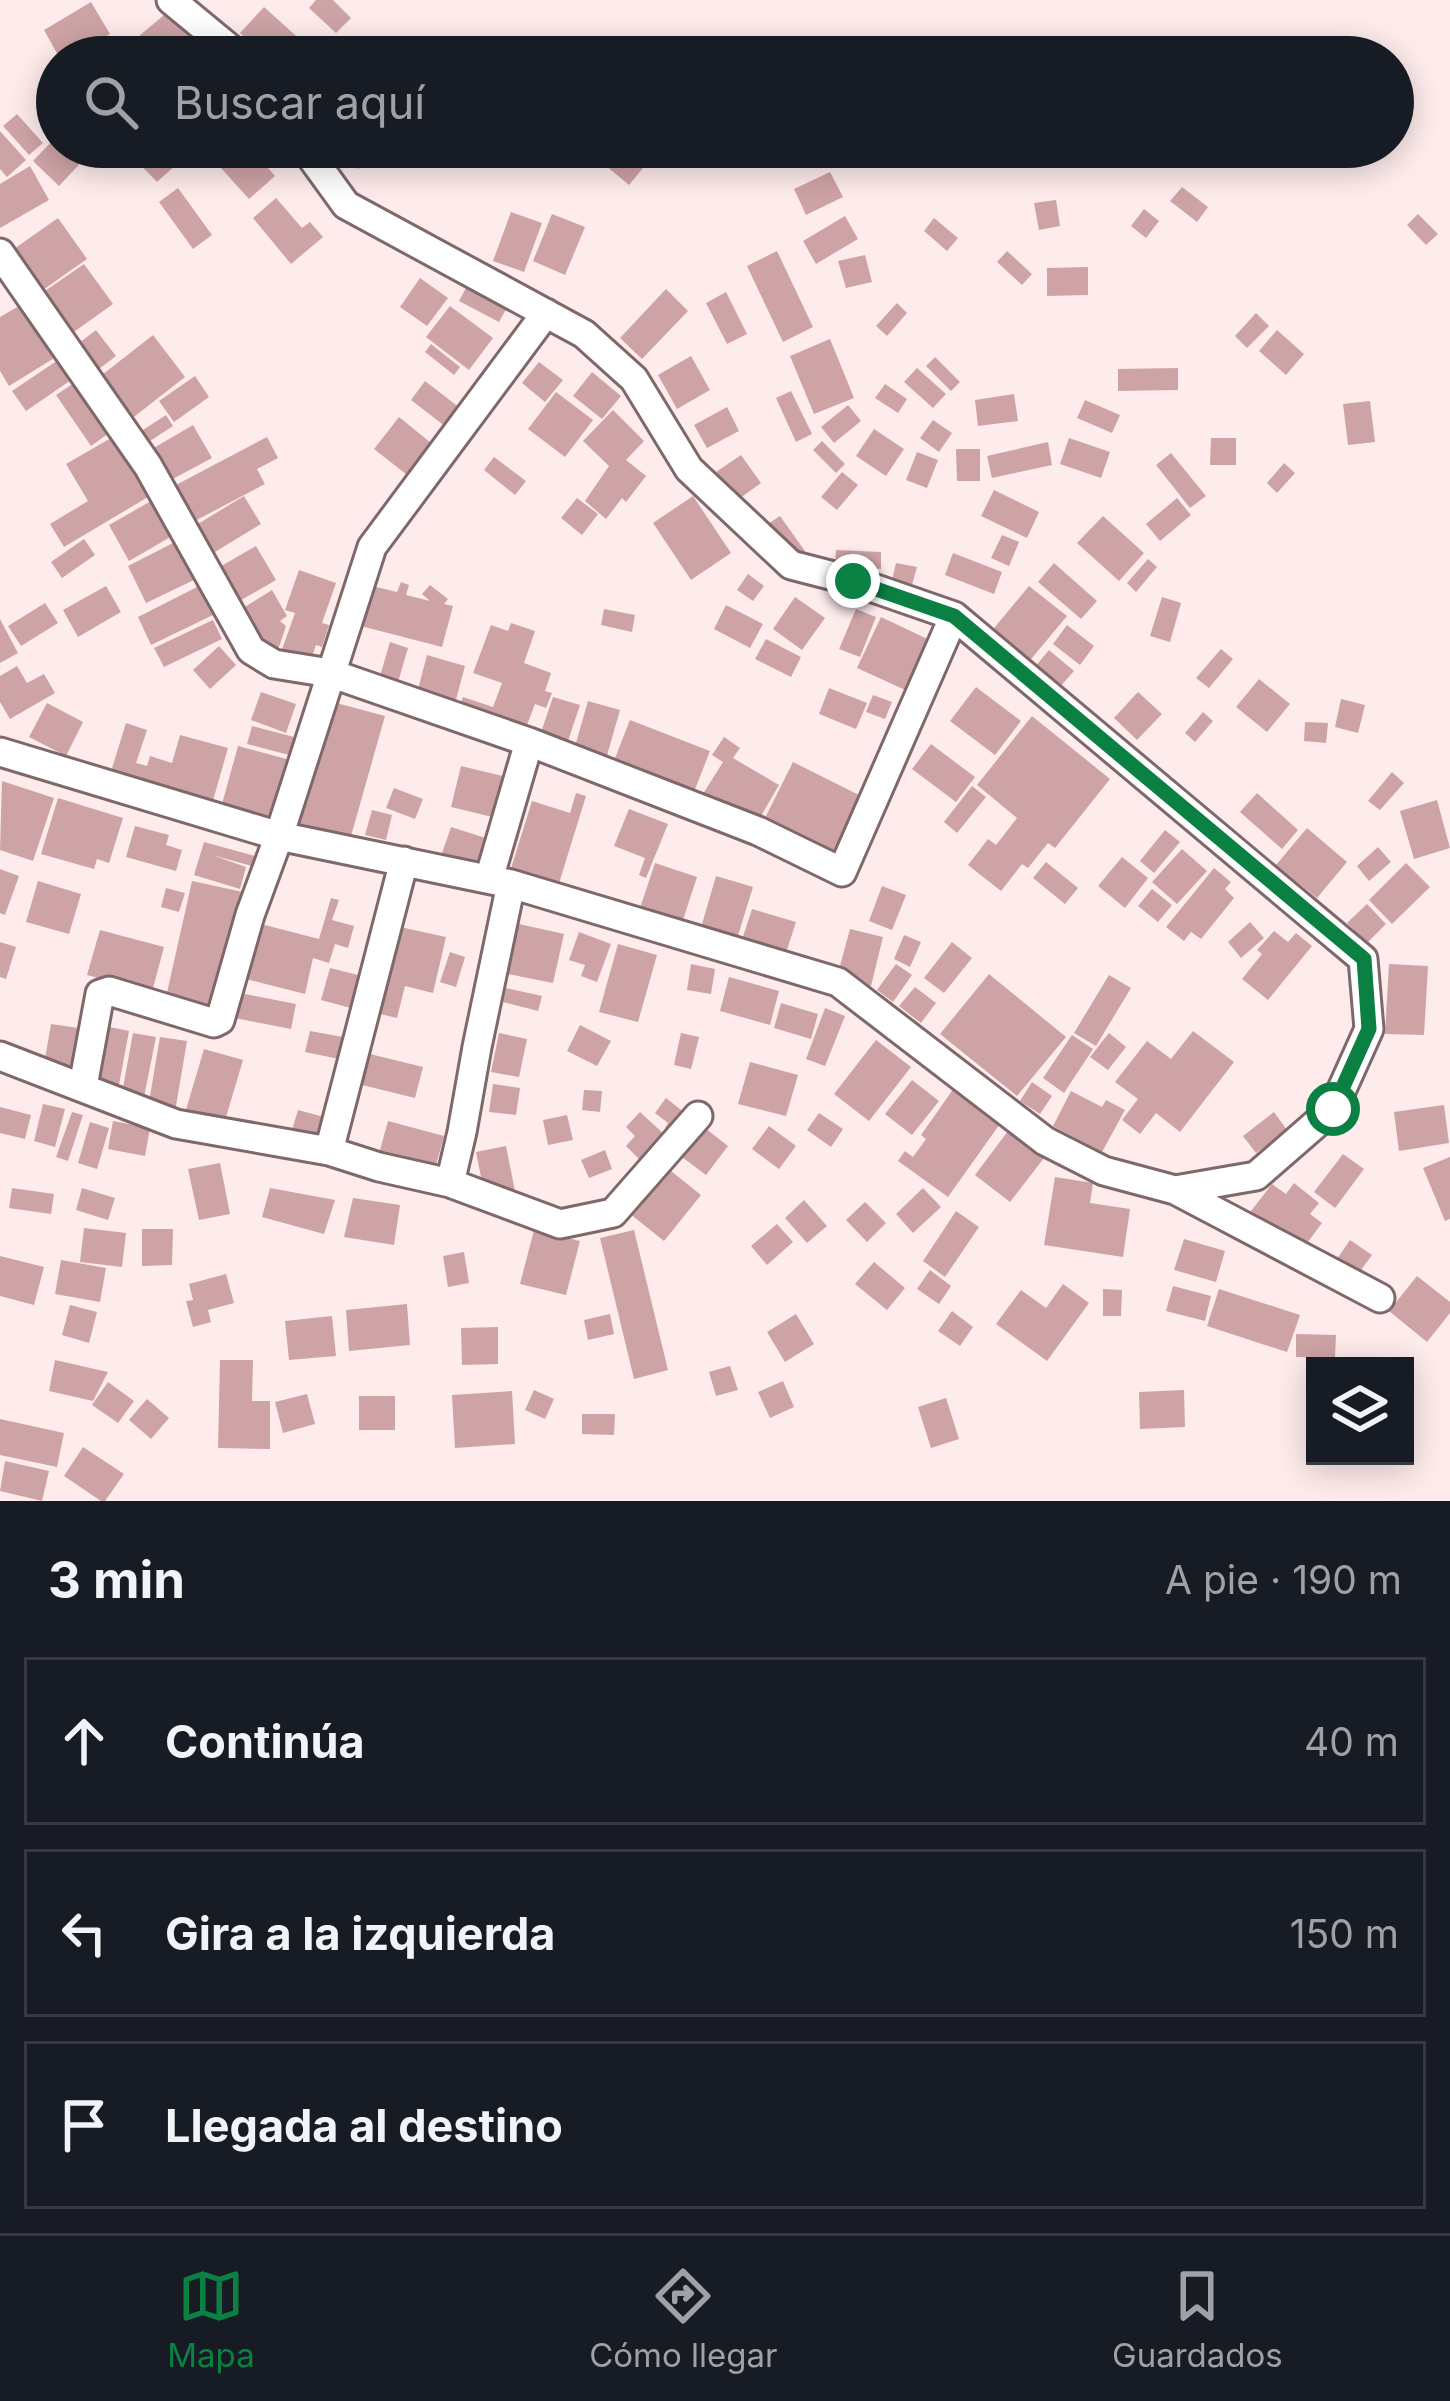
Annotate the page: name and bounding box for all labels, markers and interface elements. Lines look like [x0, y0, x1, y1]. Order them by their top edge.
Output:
search box [36, 36, 1414, 168]
icon: search [78, 69, 144, 135]
text: Buscar aquí [174, 75, 425, 130]
route end [826, 554, 880, 608]
route start [1306, 1082, 1360, 1136]
map controls [1306, 1357, 1414, 1465]
button: layers [1306, 1357, 1414, 1465]
text: 3 min [48, 1549, 185, 1610]
text: A pie · 190 m [1165, 1556, 1402, 1603]
icon: ahead [51, 1708, 117, 1774]
text: Continúa [165, 1714, 365, 1769]
text: 40 m [1304, 1718, 1399, 1765]
icon: left [51, 1900, 117, 1966]
text: Gira a la izquierda [165, 1906, 555, 1961]
text: 150 m [1290, 1910, 1399, 1957]
icon: arrive [51, 2092, 117, 2158]
text: Llegada al destino [165, 2098, 563, 2153]
tab: Mapa [167, 2263, 255, 2375]
tab: Cómo llegar [589, 2263, 778, 2375]
tab: Guardados [1112, 2263, 1283, 2375]

